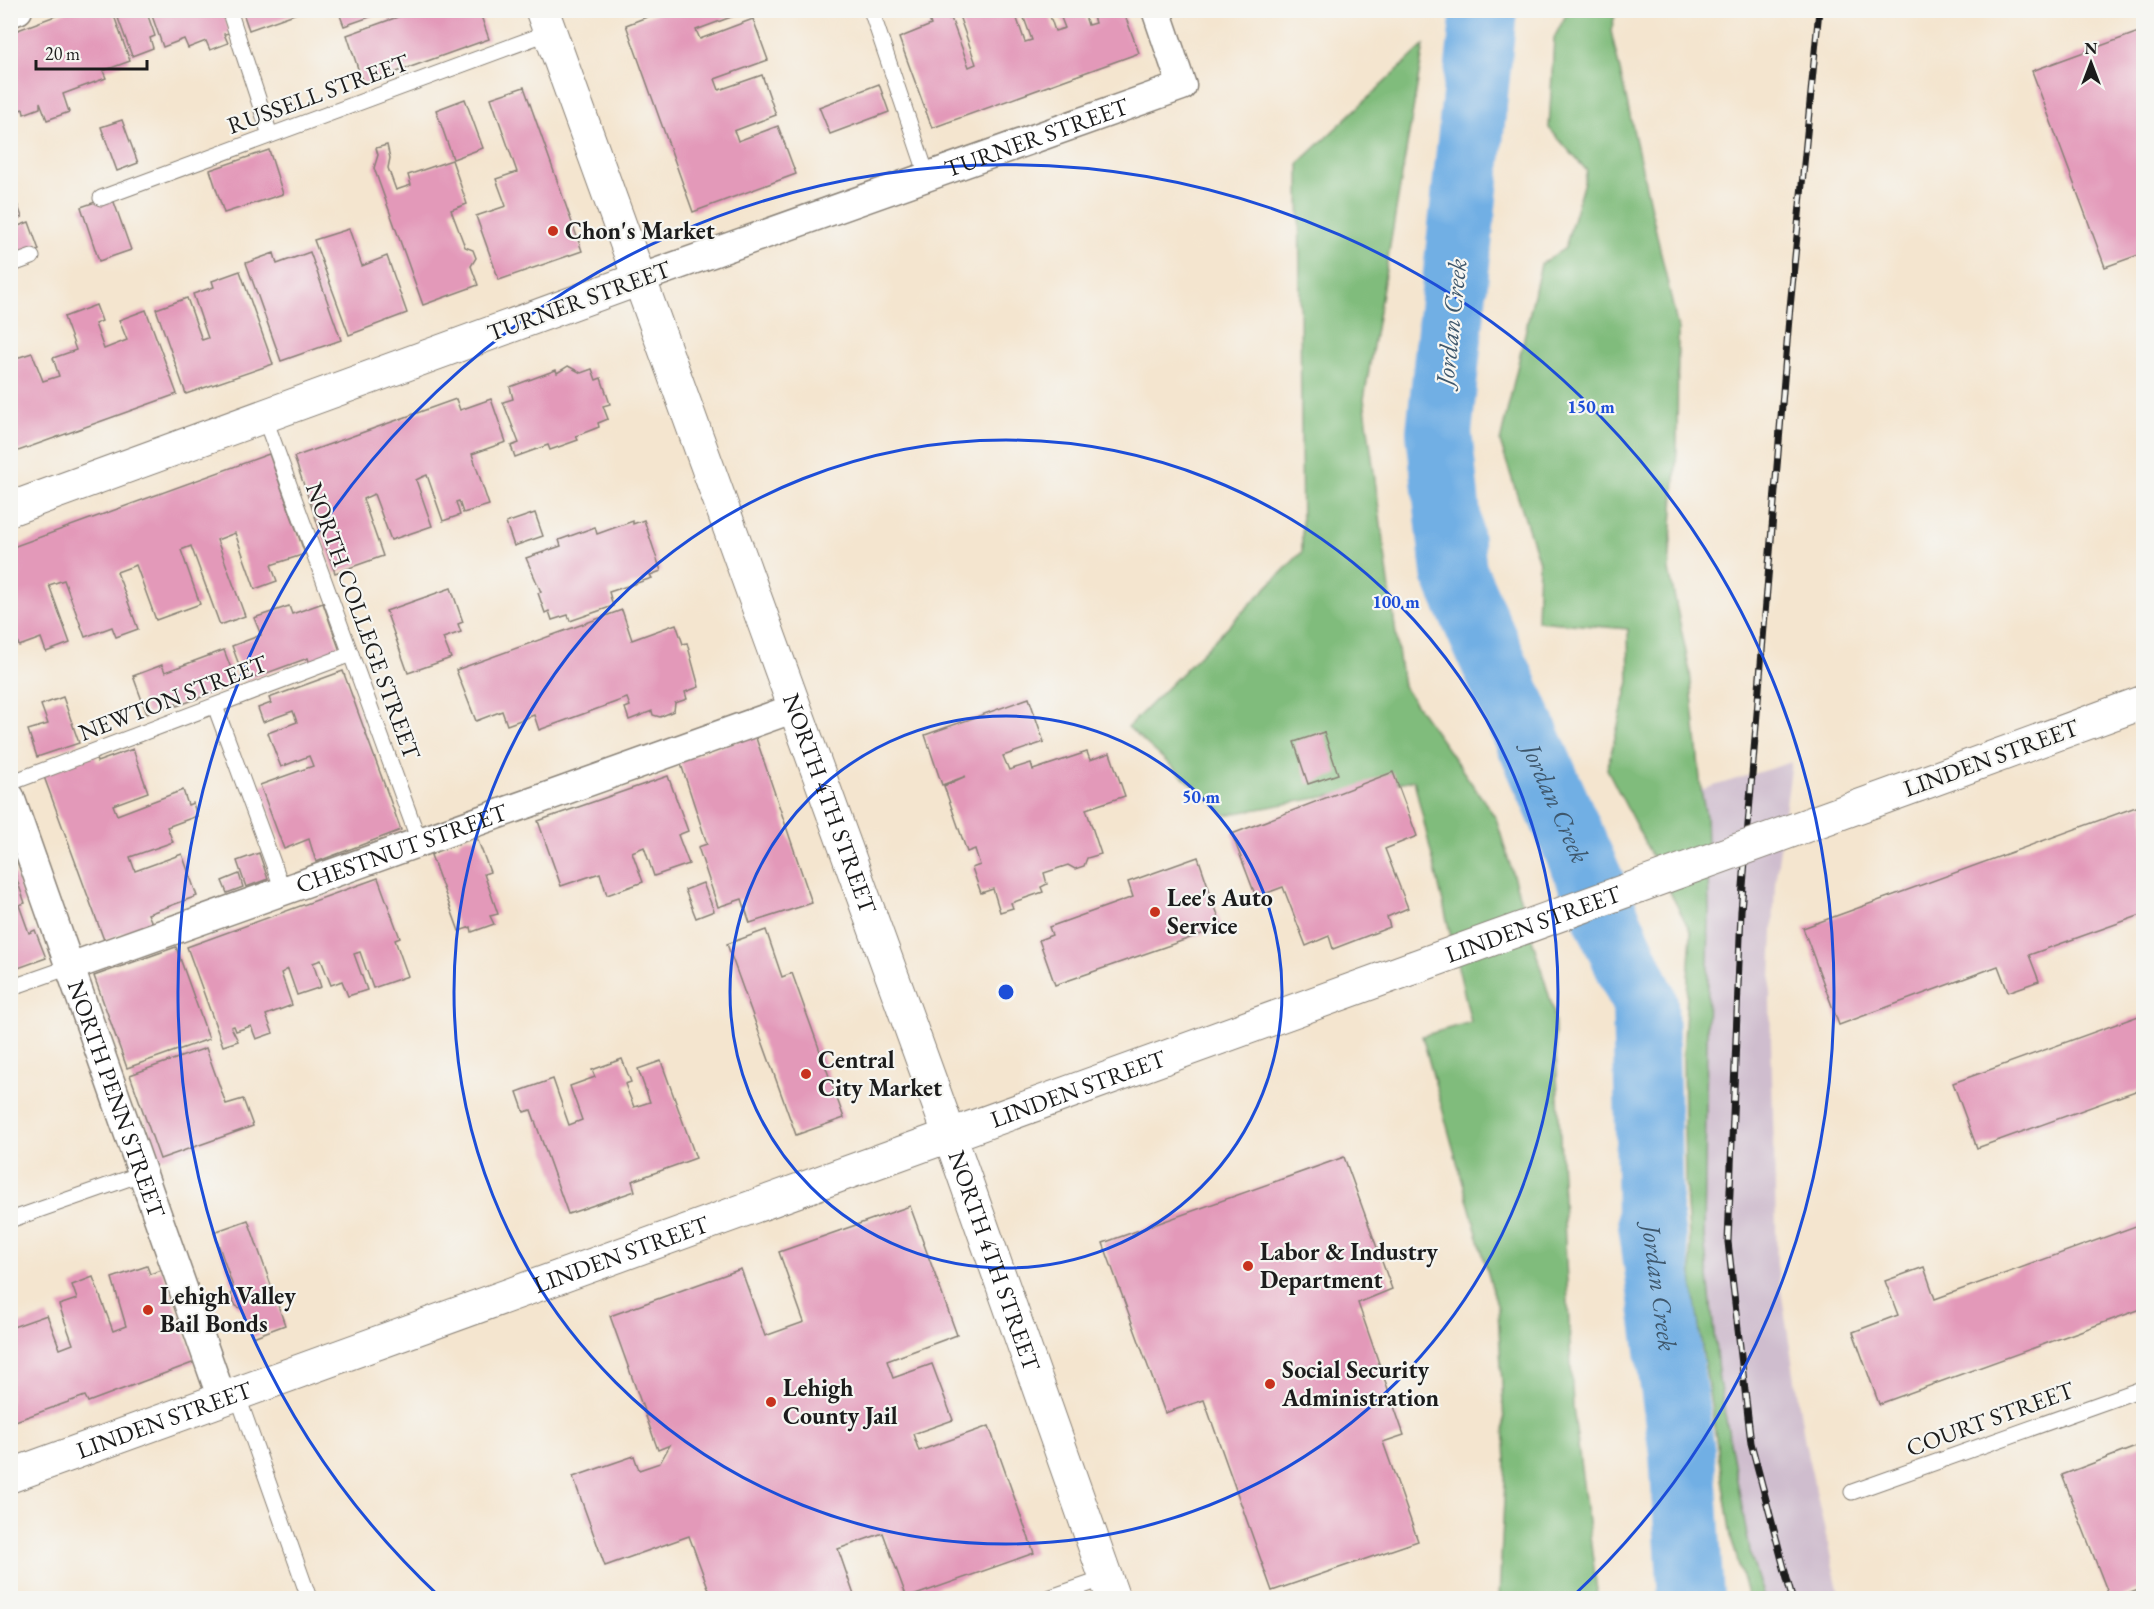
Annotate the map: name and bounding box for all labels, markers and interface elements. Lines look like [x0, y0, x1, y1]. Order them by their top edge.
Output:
scale bar [36, 33, 147, 71]
north arrow [2061, 33, 2121, 93]
text: N [2085, 38, 2098, 59]
text: 20 m [45, 42, 80, 65]
street label: RUSSELL STREET [223, 46, 414, 141]
street label: TURNER STREET [940, 90, 1133, 184]
place label: Chon's Market [565, 215, 715, 246]
marker: Chon's Market [546, 224, 560, 238]
street label: TURNER STREET [483, 253, 676, 348]
water label: Jordan Creek [1427, 257, 1475, 392]
text: 150 m [1567, 395, 1615, 418]
street label: NORTH COLLEGE STREET [299, 478, 428, 764]
text: 100 m [1372, 590, 1420, 613]
street label: NEWTON STREET [74, 647, 272, 748]
street label: NORTH 4TH STREET [776, 689, 884, 918]
street label: LINDEN STREET [1899, 711, 2084, 804]
water label: Jordan Creek [1513, 734, 1598, 868]
text: 50 m [1182, 785, 1220, 808]
street label: CHESTNUT STREET [291, 796, 512, 900]
street label: LINDEN STREET [1441, 877, 1626, 970]
place label: Lee's Auto Service [1167, 882, 1273, 941]
marker: Lee's Auto Service [1148, 905, 1162, 919]
street label: NORTH PENN STREET [61, 976, 173, 1222]
centre of rings [996, 982, 1016, 1002]
street label: LINDEN STREET [986, 1042, 1171, 1134]
place label: Central City Market [818, 1044, 942, 1104]
marker: Central City Market [799, 1067, 813, 1081]
street label: NORTH 4TH STREET [941, 1146, 1048, 1376]
street label: LINDEN STREET [529, 1208, 714, 1300]
water label: Jordan Creek [1634, 1218, 1685, 1353]
place label: Labor & Industry Department [1260, 1236, 1438, 1295]
marker: Labor & Industry Department [1241, 1259, 1255, 1273]
place label: Lehigh Valley Bail Bonds [160, 1280, 296, 1339]
marker: Lehigh Valley Bail Bonds [141, 1303, 155, 1317]
place label: Social Security Administration [1281, 1354, 1440, 1413]
place label: Lehigh County Jail [783, 1372, 898, 1432]
street label: LINDEN STREET [72, 1373, 257, 1466]
street label: COURT STREET [1902, 1374, 2079, 1463]
marker: Social Security Administration [1263, 1377, 1277, 1391]
marker: Lehigh County Jail [764, 1395, 778, 1409]

